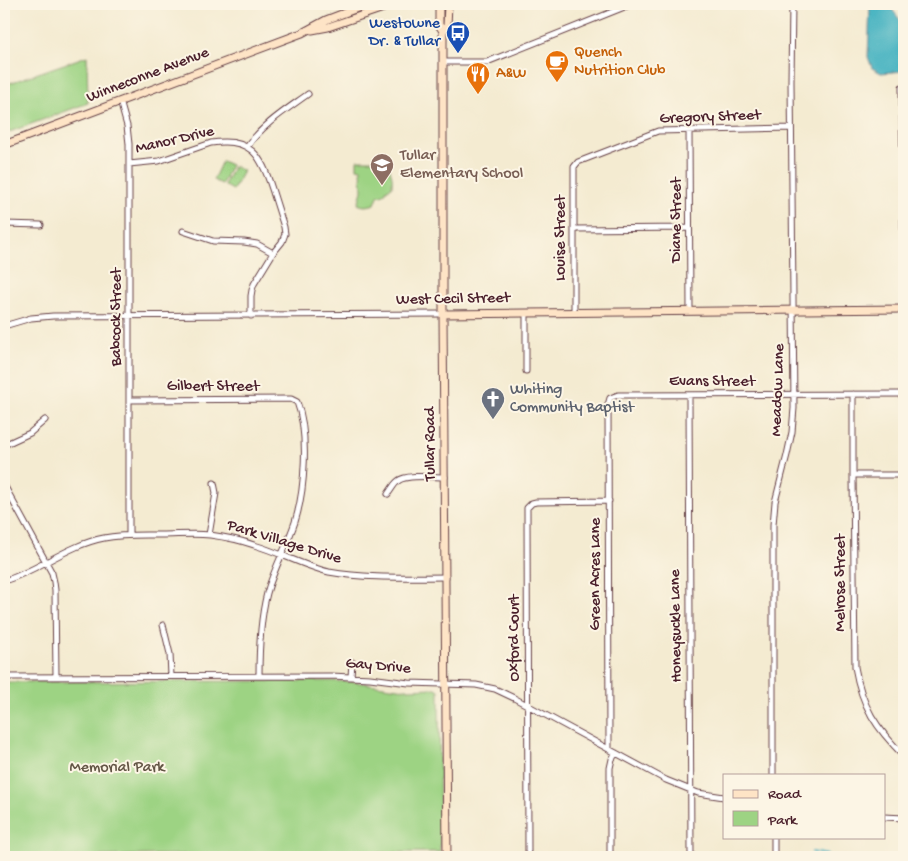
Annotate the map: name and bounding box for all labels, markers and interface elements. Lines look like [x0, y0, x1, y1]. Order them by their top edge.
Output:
place label: Westowne Dr. & Tullar [368, 15, 441, 52]
bus stop icon: Westowne Dr. & Tullar [445, 20, 471, 54]
street label: Winneconne Avenue [84, 44, 213, 108]
place label: Quench Nutrition Club [574, 44, 666, 81]
cafe icon: Quench Nutrition Club [544, 49, 570, 83]
restaurant icon: A&W [465, 61, 491, 95]
place label: A&W [496, 65, 527, 84]
street label: Gregory Street [659, 107, 762, 129]
street label: Manor Drive [134, 123, 217, 159]
place label: Tullar Elementary School [399, 147, 523, 184]
school or university icon: Tullar Elementary School [369, 152, 395, 186]
street label: Diane Street [668, 176, 687, 264]
street label: Louise Street [552, 194, 571, 281]
street label: Babcock Street [108, 266, 127, 367]
street label: West Cecil Street [396, 289, 512, 310]
street label: Meadow Lane [768, 343, 790, 437]
street label: Evans Street [669, 373, 756, 392]
street label: Gilbert Street [167, 378, 261, 397]
place label: Whiting Community Baptist [510, 381, 635, 418]
church icon: Whiting Community Baptist [480, 386, 506, 420]
street label: Tullar Road [422, 405, 441, 482]
street label: Park Village Drive [224, 516, 344, 570]
street label: Green Acres Lane [587, 517, 606, 630]
street label: Melrose Street [832, 533, 851, 632]
street label: Honeysuckle Lane [666, 568, 687, 683]
street label: Oxford Court [506, 593, 525, 681]
street label: Gay Drive [345, 655, 412, 679]
park label: Memorial Park [70, 759, 166, 778]
legend [723, 774, 886, 838]
text: Road [768, 786, 802, 804]
text: Park [767, 812, 798, 830]

